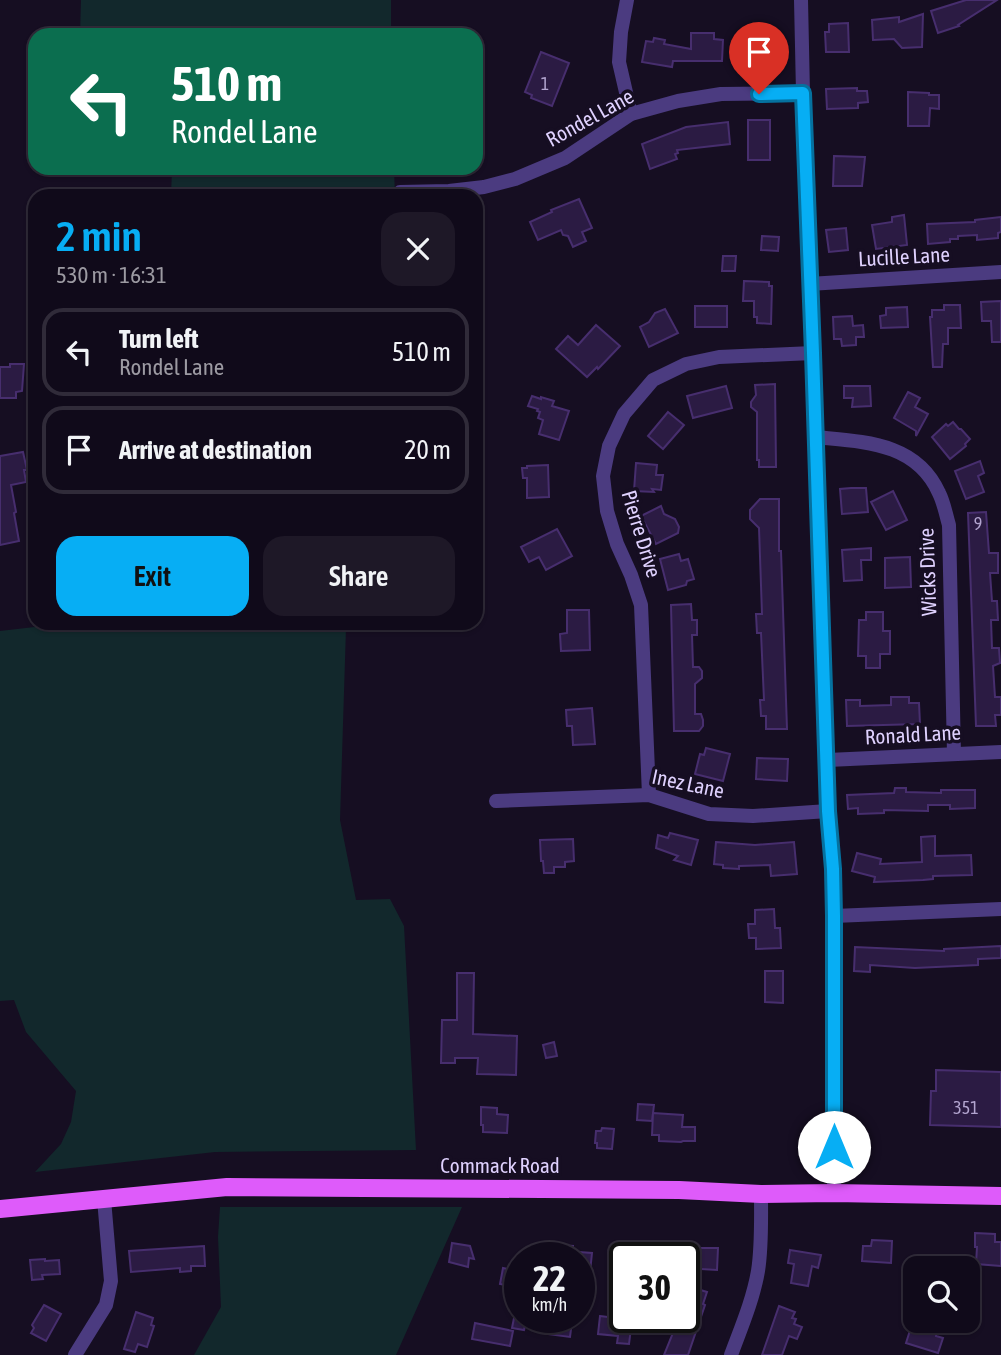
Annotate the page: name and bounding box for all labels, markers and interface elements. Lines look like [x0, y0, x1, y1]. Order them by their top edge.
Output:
pin [729, 22, 789, 94]
icon: arrive [740, 33, 778, 71]
text: 510 m [171, 55, 282, 111]
icon: left [56, 56, 147, 147]
house number: 1 [541, 73, 549, 94]
street label: Rondel Lane [542, 83, 637, 151]
text: Rondel Lane [171, 113, 317, 150]
text: 2 min [56, 212, 142, 260]
button: close [381, 212, 455, 286]
street label: Lucille Lane [857, 242, 950, 270]
text: 530 m · 16:31 [56, 262, 167, 288]
text: Turn left [119, 324, 199, 354]
icon: left [60, 333, 98, 371]
text: 510 m [392, 337, 451, 367]
text: Rondel Lane [119, 354, 224, 380]
icon: arrive [60, 431, 98, 469]
text: Arrive at destination [119, 435, 312, 465]
text: 20 m [404, 435, 451, 465]
street label: Pierre Drive [617, 487, 667, 580]
house number: 9 [974, 513, 982, 534]
street label: Wicks Drive [913, 528, 941, 616]
button: Exit [56, 536, 249, 616]
button: Share [263, 536, 455, 616]
street label: Ronald Lane [864, 720, 962, 749]
street label: Inez Lane [650, 764, 726, 802]
house number: 351 [953, 1097, 979, 1118]
position arrow [797, 1110, 871, 1184]
street label: Commack Road [440, 1153, 560, 1177]
speed limit sign: 30 [609, 1242, 700, 1333]
map controls [903, 1256, 980, 1333]
button: search [903, 1256, 980, 1333]
text: 22 [533, 1258, 566, 1298]
text: km/h [532, 1294, 567, 1315]

